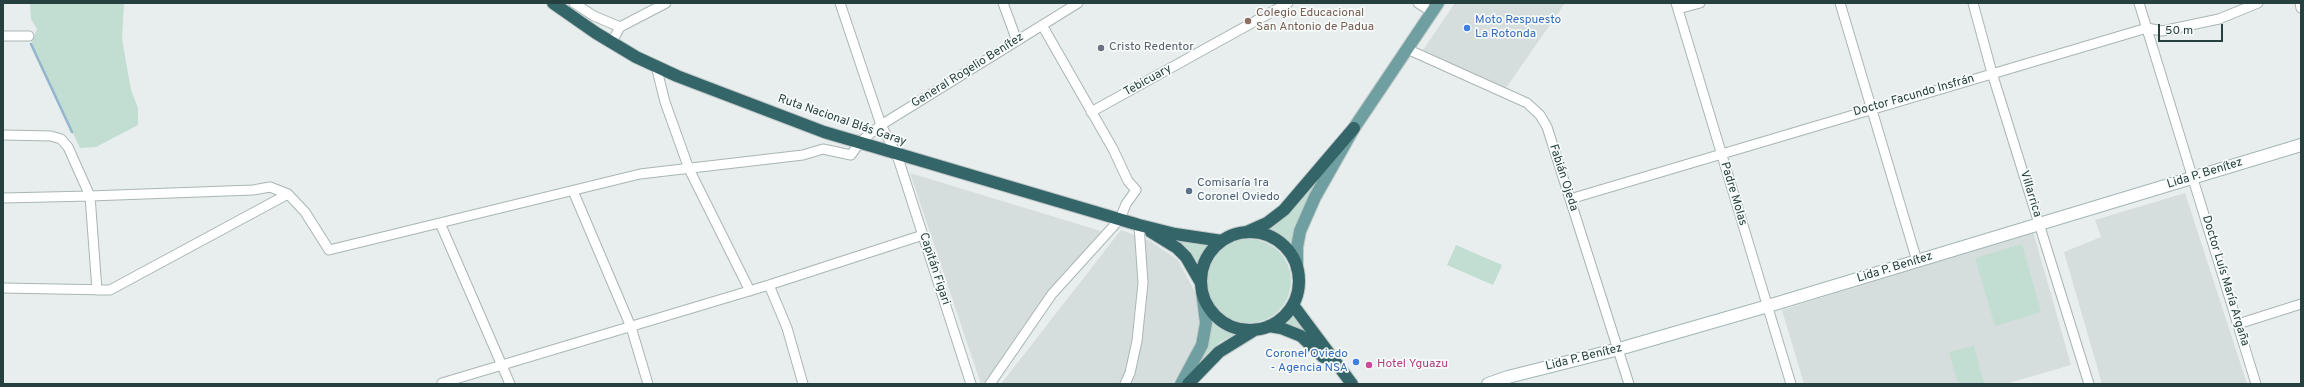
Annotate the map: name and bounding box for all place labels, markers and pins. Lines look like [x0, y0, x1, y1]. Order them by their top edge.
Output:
place label: Colegio Educacional San Antonio de Padua [1256, 7, 1374, 35]
place label: Moto Respuesto La Rotonda [1475, 14, 1561, 42]
marker: Colegio Educacional San Antonio de Padua [1243, 16, 1253, 26]
marker: Moto Respuesto La Rotonda [1462, 23, 1472, 33]
place label: Cristo Redentor [1109, 41, 1194, 55]
marker: Cristo Redentor [1096, 43, 1106, 53]
place label: Comisaría 1ra Coronel Oviedo [1197, 177, 1280, 205]
marker: Comisaría 1ra Coronel Oviedo [1184, 186, 1194, 196]
place label: Coronel Oviedo - Agencia NSA [1265, 348, 1348, 376]
marker: Coronel Oviedo - Agencia NSA [1351, 357, 1361, 367]
place label: Hotel Yguazu [1377, 358, 1448, 372]
marker: Hotel Yguazu [1364, 360, 1374, 370]

